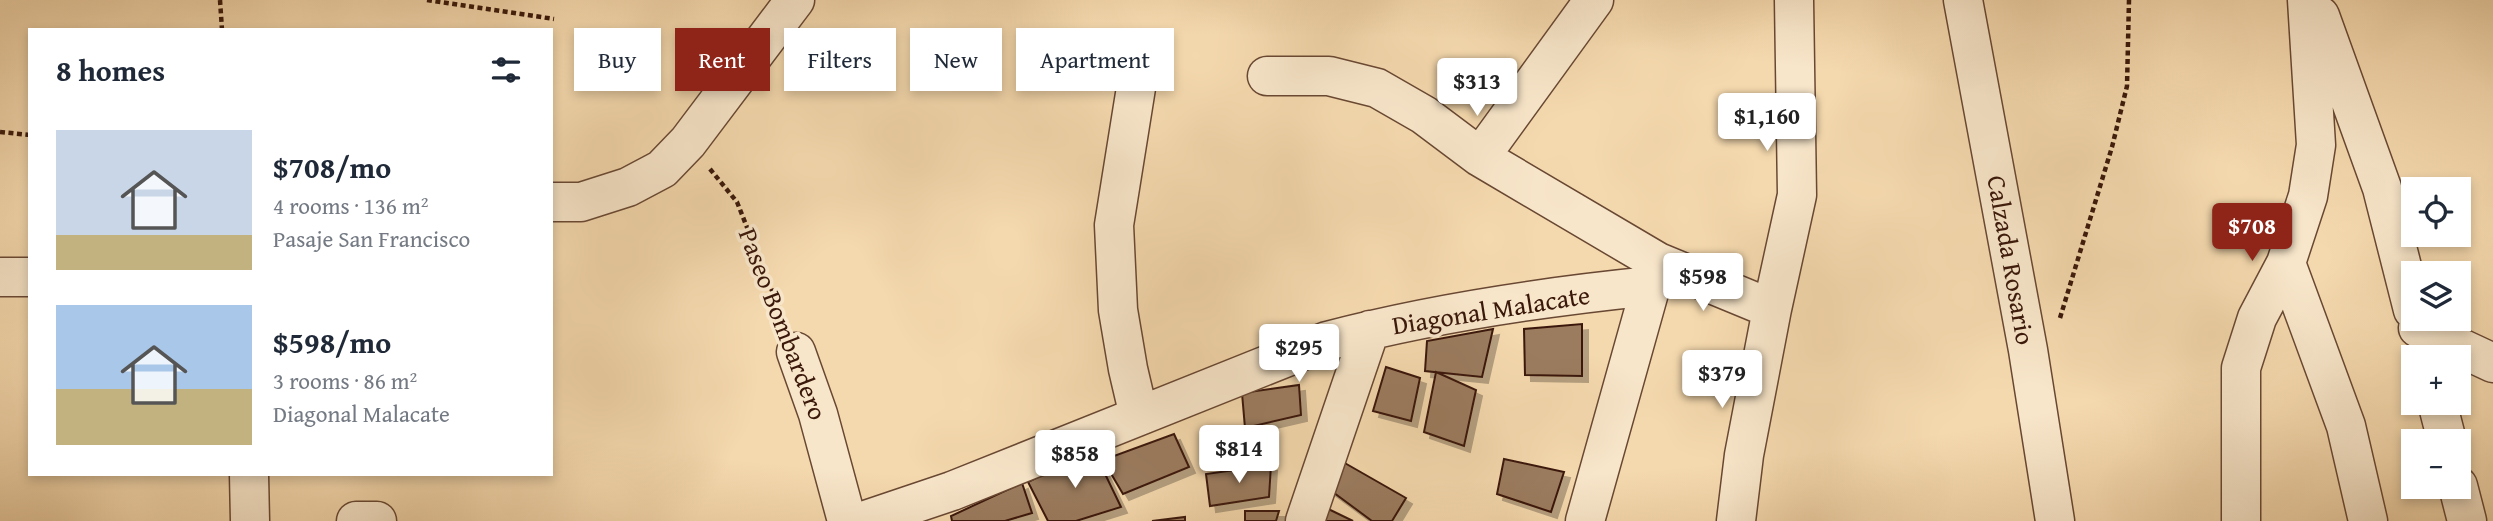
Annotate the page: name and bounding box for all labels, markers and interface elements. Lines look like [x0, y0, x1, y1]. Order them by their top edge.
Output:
chip: Buy [574, 28, 661, 91]
chip: Rent [675, 28, 770, 91]
chip: Filters [784, 28, 896, 91]
chip: New [910, 28, 1002, 91]
chip: Apartment [1016, 28, 1174, 91]
text: 8 homes [56, 48, 165, 92]
icon: filters [487, 51, 525, 89]
pin: $313 [1436, 58, 1518, 118]
text: $313 [1453, 64, 1501, 97]
pin: $1,160 [1710, 94, 1824, 153]
text: $1,160 [1734, 99, 1800, 132]
text: $708/mo [273, 145, 391, 189]
icon: home [112, 158, 196, 242]
street label: Calzada Rosario [1977, 172, 2046, 348]
map controls [2401, 177, 2471, 499]
button: locate [2401, 177, 2471, 247]
text: 4 rooms · 136 m² [273, 189, 428, 222]
pin: $708 [2211, 204, 2293, 263]
text: $708 [2228, 209, 2276, 242]
text: Pasaje San Francisco [273, 222, 470, 255]
street label: Paseo Bombardero [729, 222, 838, 426]
pin: $598 [1662, 254, 1744, 313]
text: $598 [1679, 259, 1727, 292]
button: layers [2401, 261, 2471, 331]
street label: Diagonal Malacate [1389, 275, 1593, 344]
text: $598/mo [273, 320, 391, 364]
pin: $295 [1258, 324, 1340, 384]
text: $295 [1275, 330, 1323, 363]
icon: home [112, 333, 196, 417]
button: + [2401, 345, 2471, 415]
pin: $379 [1681, 350, 1763, 410]
text: $379 [1698, 356, 1746, 389]
text: 3 rooms · 86 m² [273, 364, 417, 397]
text: Diagonal Malacate [273, 397, 450, 430]
pin: $814 [1198, 426, 1280, 485]
button: − [2401, 429, 2471, 499]
pin: $858 [1034, 430, 1116, 490]
text: $814 [1215, 431, 1263, 464]
text: $858 [1051, 436, 1099, 469]

